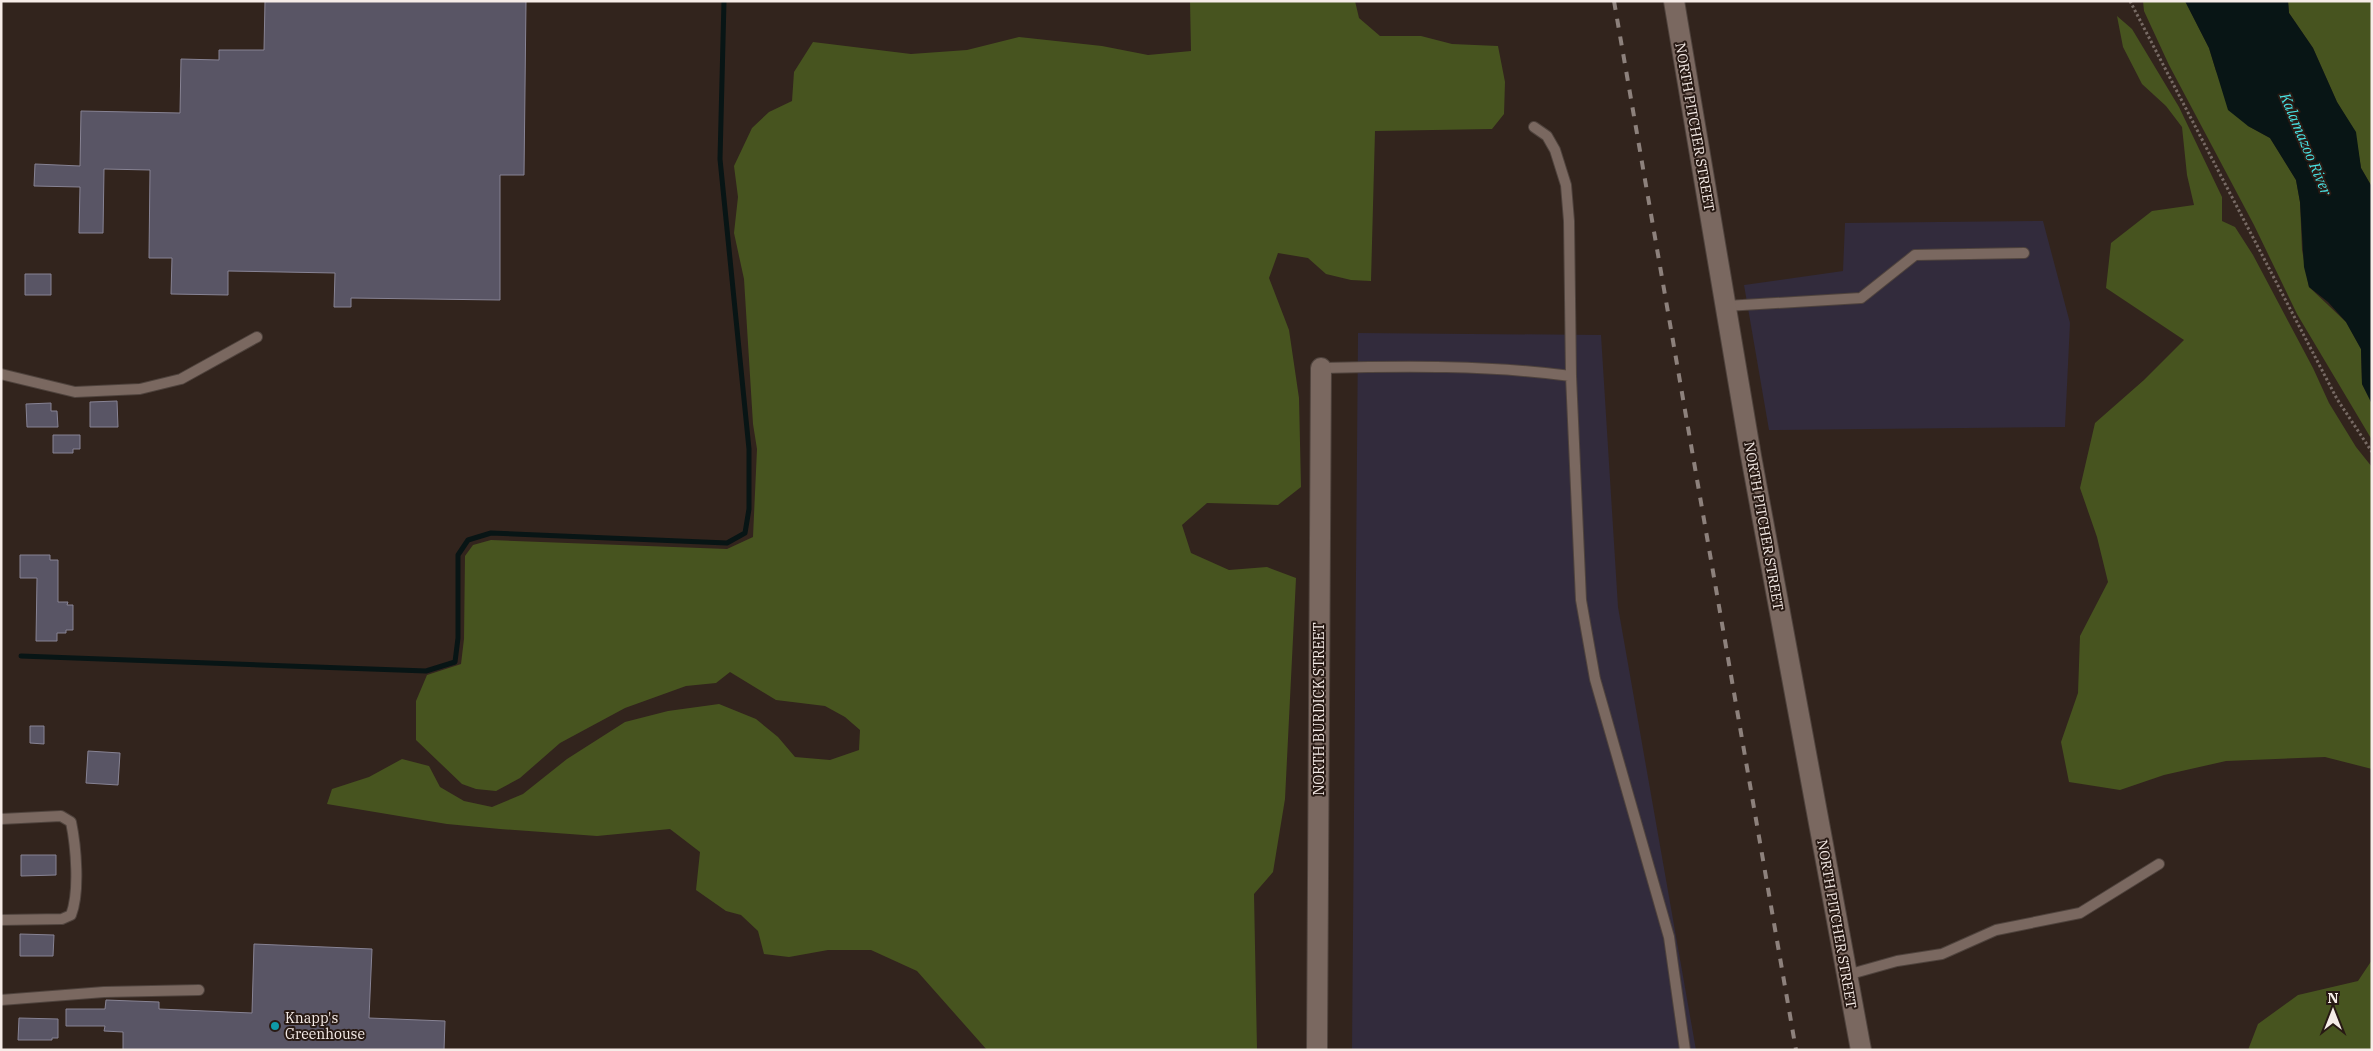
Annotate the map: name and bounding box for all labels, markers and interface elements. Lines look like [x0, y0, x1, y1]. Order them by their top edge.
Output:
street label: NORTH PITCHER STREET [1671, 41, 1719, 213]
water label: Kalamazoo River [2276, 89, 2336, 198]
street label: NORTH PITCHER STREET [1740, 440, 1788, 612]
street label: NORTH BURDICK STREET [1310, 622, 1328, 796]
street label: NORTH PITCHER STREET [1813, 838, 1861, 1010]
north arrow [2308, 986, 2358, 1036]
text: N [2327, 989, 2339, 1007]
place label: Knapp's Greenhouse [285, 1009, 365, 1043]
marker: Knapp's Greenhouse [269, 1020, 281, 1032]

